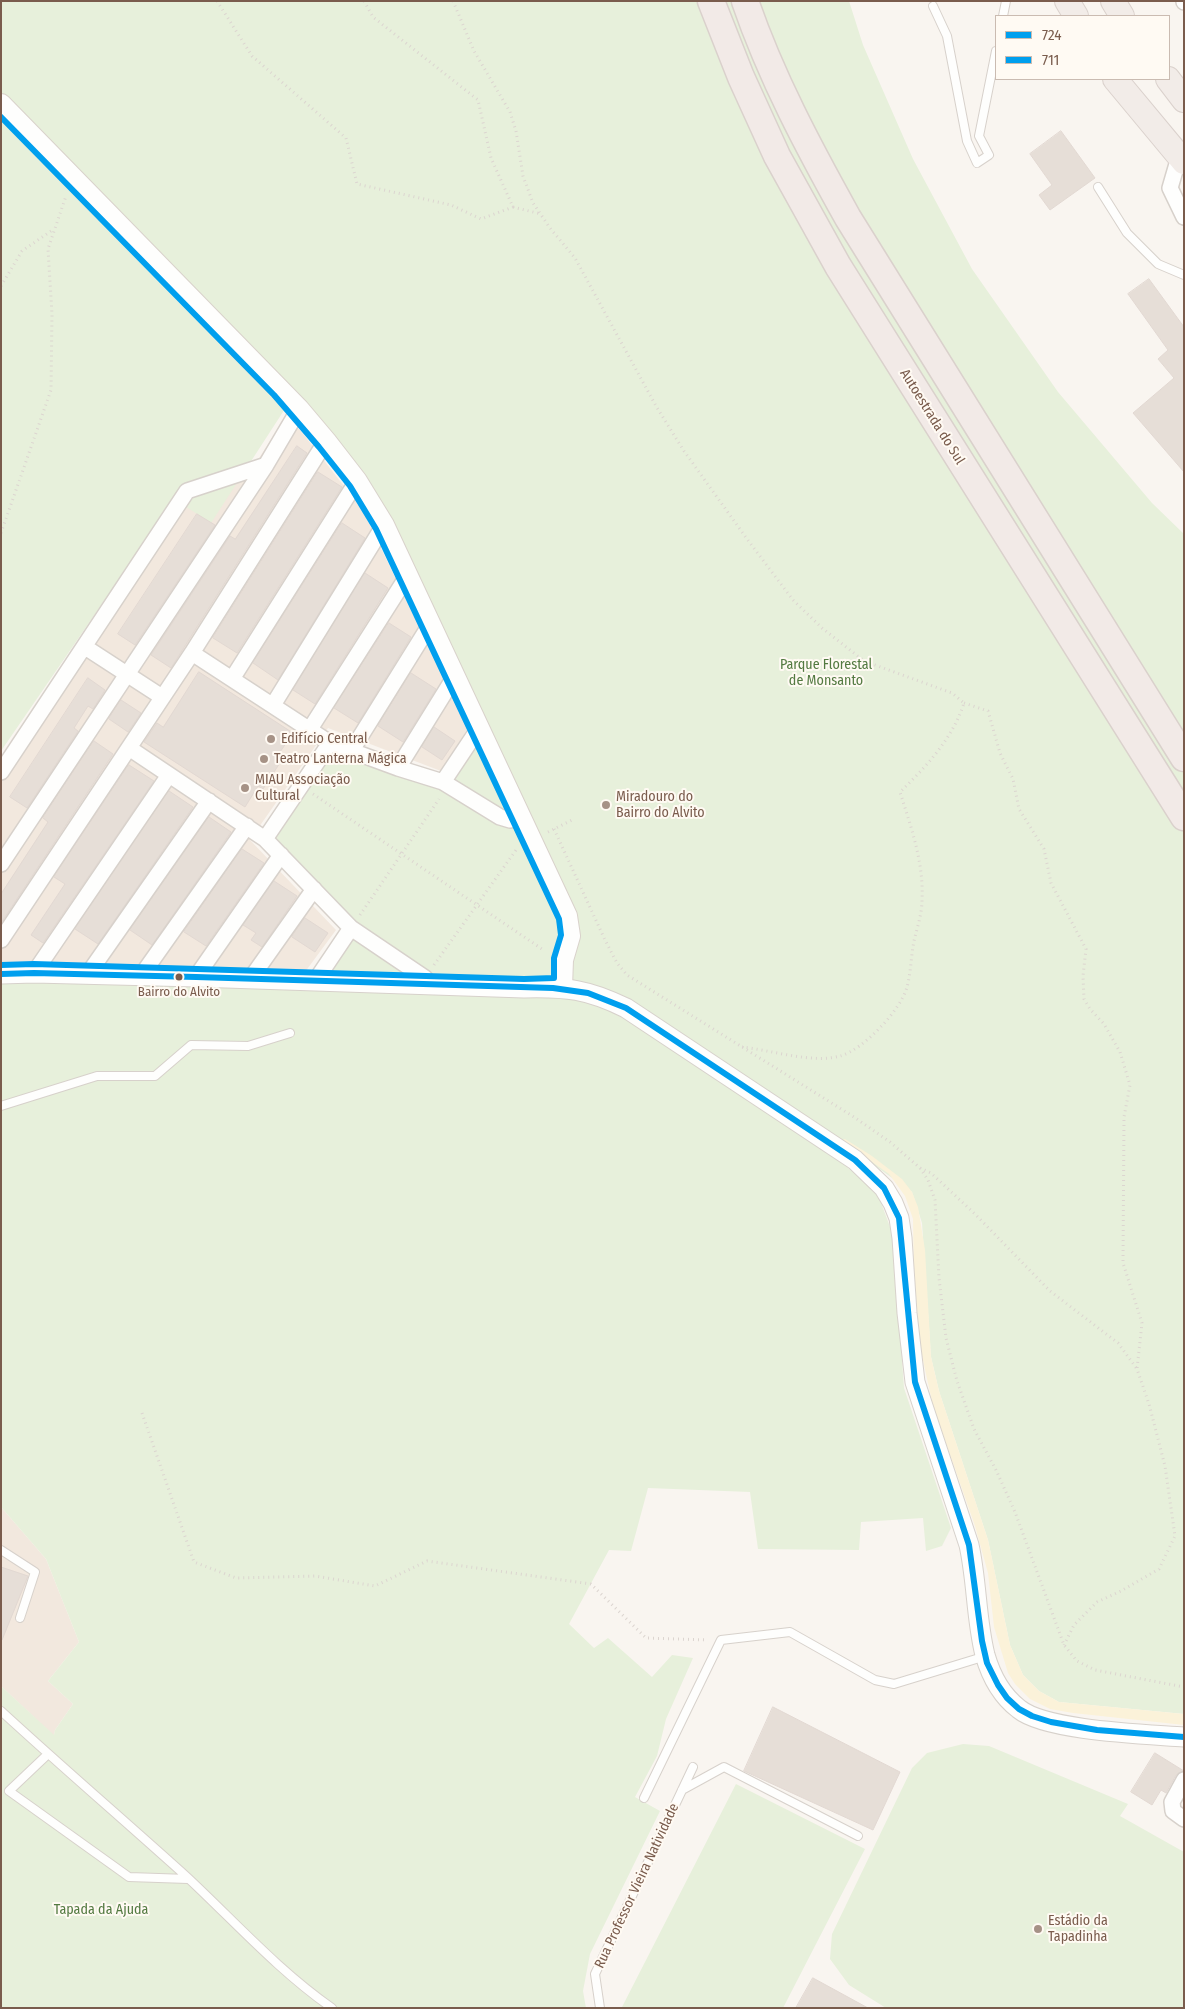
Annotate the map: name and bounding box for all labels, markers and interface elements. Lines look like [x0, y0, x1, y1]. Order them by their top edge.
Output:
legend [995, 15, 1170, 80]
text: 724 [1042, 26, 1062, 44]
text: 711 [1042, 51, 1059, 69]
street label: Autoestrada do Sul [896, 366, 968, 468]
park label: Parque Florestal de Monsanto [780, 657, 872, 690]
place label: Edifício Central [281, 731, 368, 747]
marker: Edifício Central [265, 733, 277, 745]
place label: Teatro Lanterna Mágica [274, 751, 407, 767]
marker: Teatro Lanterna Mágica [258, 753, 270, 765]
place label: MIAU Associação Cultural [255, 772, 350, 804]
marker: MIAU Associação Cultural [239, 782, 251, 794]
place label: Miradouro do Bairro do Alvito [616, 789, 705, 822]
marker: Miradouro do Bairro do Alvito [600, 799, 612, 811]
marker: Bairro do Alvito [174, 972, 184, 982]
place label: Bairro do Alvito [138, 984, 220, 1000]
street label: Rua Professor Vieira Natividade [591, 1801, 683, 1971]
park label: Tapada da Ajuda [54, 1902, 148, 1918]
place label: Estádio da Tapadinha [1048, 1913, 1108, 1945]
marker: Estádio da Tapadinha [1032, 1923, 1044, 1935]

